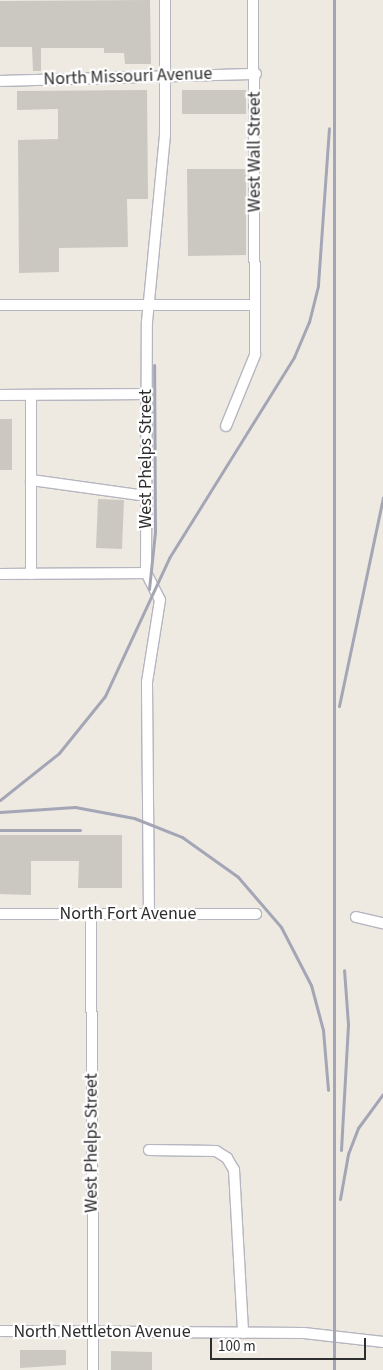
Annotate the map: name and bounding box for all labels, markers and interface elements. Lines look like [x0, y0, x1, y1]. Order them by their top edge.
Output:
street label: North Missouri Avenue [43, 63, 213, 91]
street label: West Wall Street [244, 92, 266, 212]
street label: West Phelps Street [135, 389, 157, 529]
street label: North Fort Avenue [60, 903, 196, 925]
street label: West Phelps Street [81, 1073, 103, 1213]
street label: North Nettleton Avenue [13, 1321, 191, 1343]
scale bar [213, 1328, 369, 1360]
text: 100 m [218, 1336, 256, 1357]

